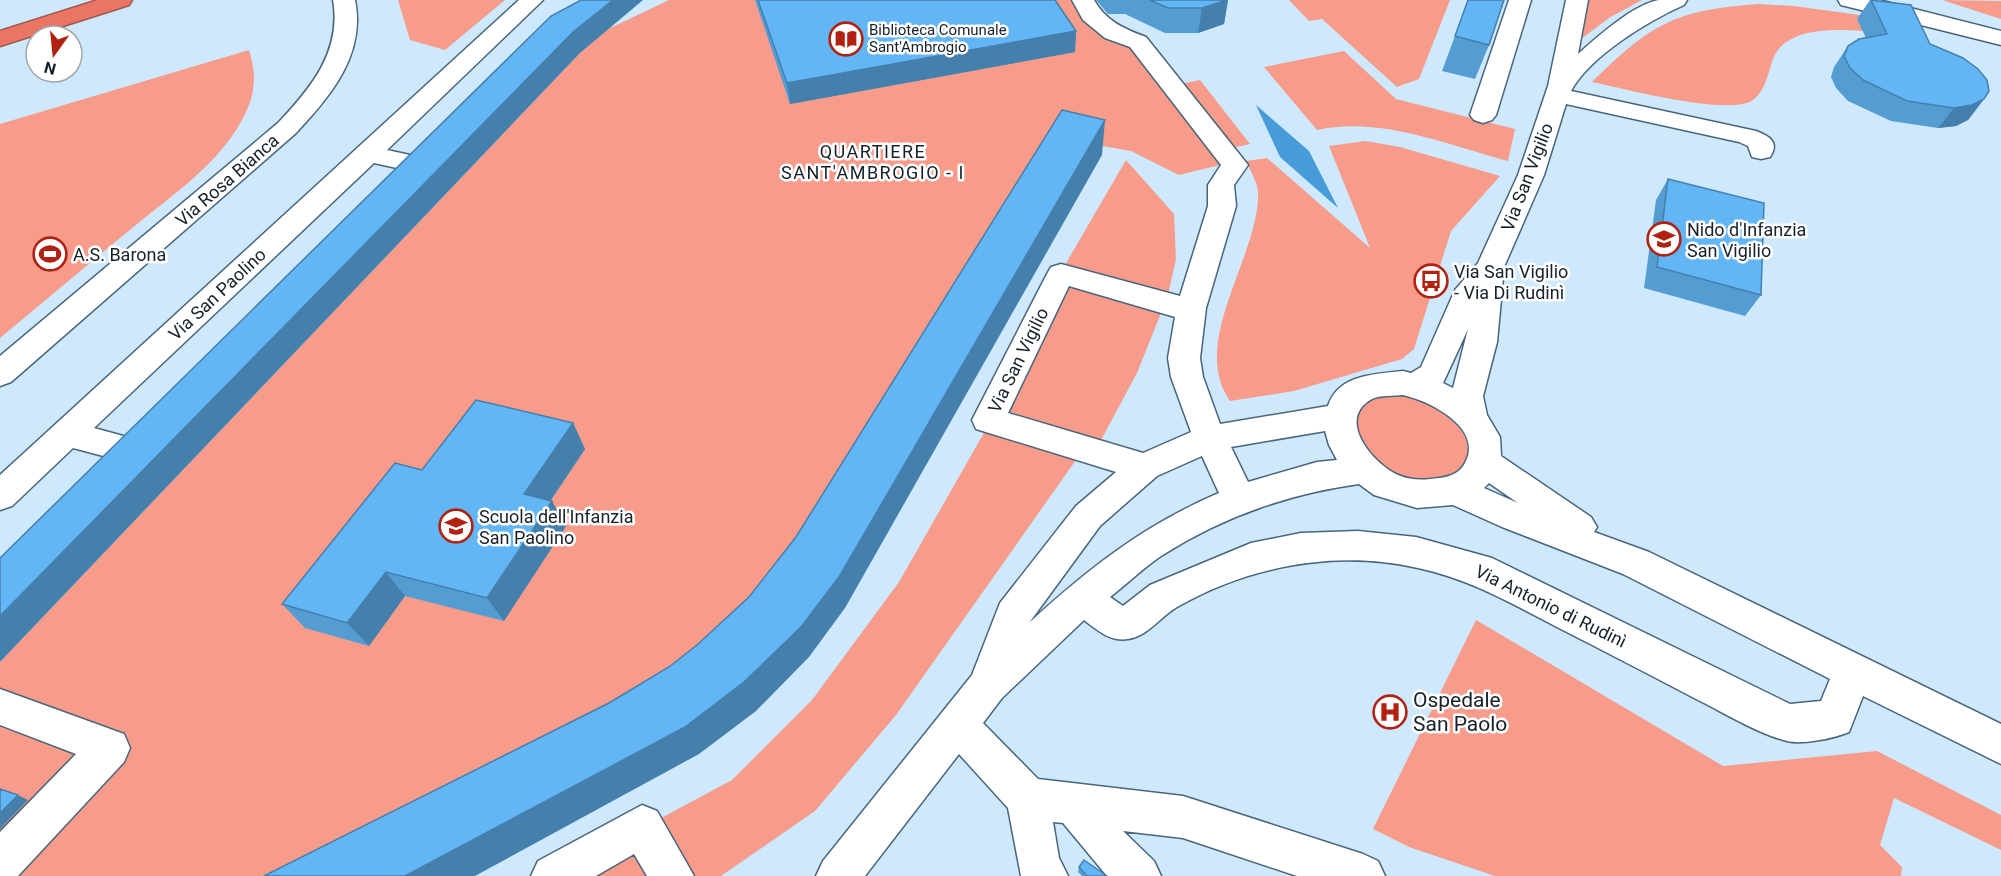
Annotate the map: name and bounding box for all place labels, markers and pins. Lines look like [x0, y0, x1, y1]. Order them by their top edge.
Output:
library icon: Biblioteca Comunale Sant'Ambrogio [828, 21, 864, 57]
place label: Biblioteca Comunale Sant'Ambrogio [869, 21, 1007, 56]
place label: Nido d'Infanzia San Vigilio [1687, 219, 1806, 261]
school or university icon: Nido d'Infanzia San Vigilio [1646, 221, 1682, 257]
sports icon: A.S. Barona [32, 236, 68, 272]
place label: A.S. Barona [73, 244, 166, 265]
place label: Via San Vigilio - Via Di Rudinì [1454, 261, 1568, 303]
bus stop icon: Via San Vigilio - Via Di Rudinì [1413, 263, 1449, 299]
place label: Scuola dell'Infanzia San Paolino [479, 506, 633, 548]
school or university icon: Scuola dell'Infanzia San Paolino [438, 508, 474, 544]
place label: Ospedale San Paolo [1413, 688, 1507, 736]
hospital icon: Ospedale San Paolo [1372, 694, 1408, 730]

